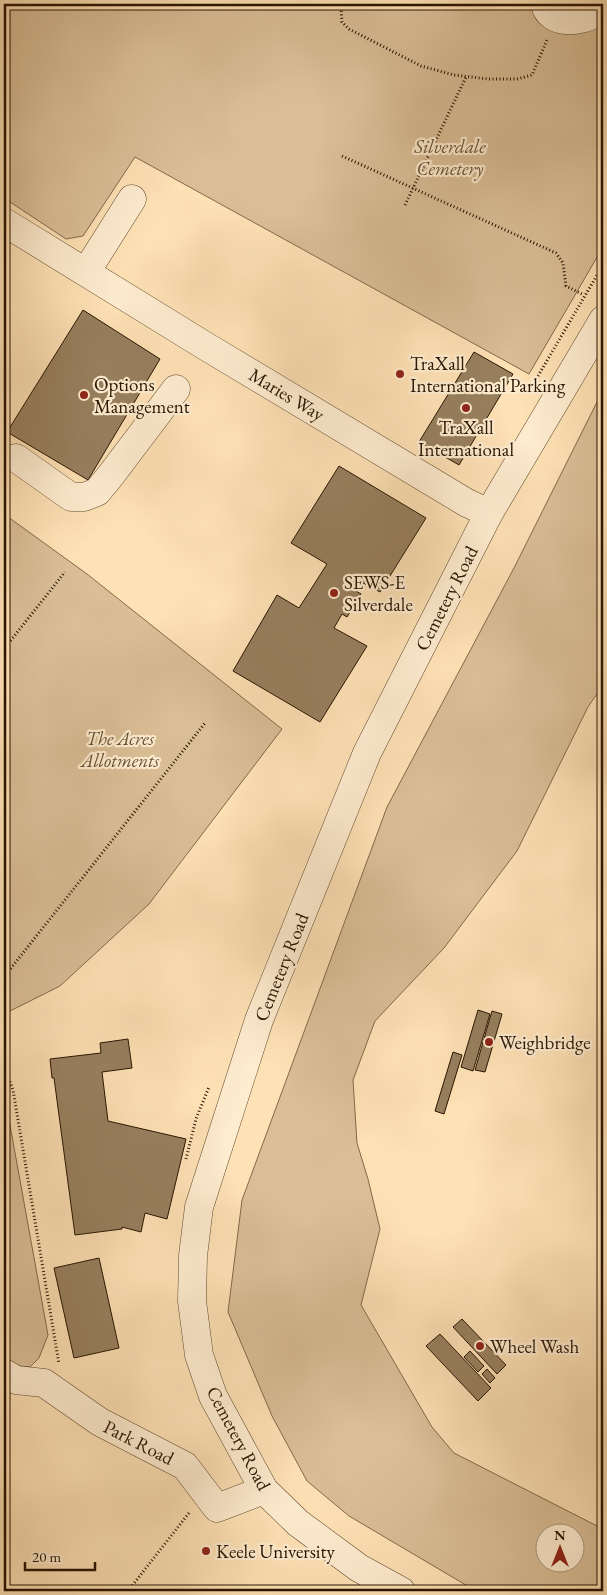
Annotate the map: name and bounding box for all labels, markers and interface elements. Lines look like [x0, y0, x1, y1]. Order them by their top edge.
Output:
park label: Silverdale Cemetery [413, 134, 486, 181]
place label: TraXall International Parking [410, 351, 566, 398]
street label: Maries Way [244, 362, 330, 427]
marker: TraXall International Parking [394, 368, 406, 380]
place label: Options Management [94, 372, 190, 419]
marker: Options Management [78, 389, 90, 401]
marker: TraXall International [460, 402, 472, 414]
place label: TraXall International [418, 415, 514, 462]
street label: Cemetery Road [409, 541, 484, 655]
place label: SEWS-E Silverdale [344, 570, 413, 617]
marker: SEWS-E Silverdale [328, 587, 340, 599]
park label: The Acres Allotments [79, 726, 160, 773]
street label: Cemetery Road [248, 909, 315, 1025]
place label: Weighbridge [499, 1030, 591, 1055]
marker: Weighbridge [483, 1036, 495, 1048]
place label: Wheel Wash [490, 1334, 579, 1359]
marker: Wheel Wash [474, 1340, 486, 1352]
street label: Cemetery Road [201, 1382, 277, 1495]
street label: Park Road [99, 1414, 179, 1471]
north arrow [534, 1522, 584, 1572]
text: N [554, 1526, 566, 1544]
place label: Keele University [216, 1539, 335, 1564]
scale bar [25, 1540, 95, 1572]
marker: Keele University [200, 1545, 212, 1557]
text: 20 m [32, 1547, 61, 1566]

